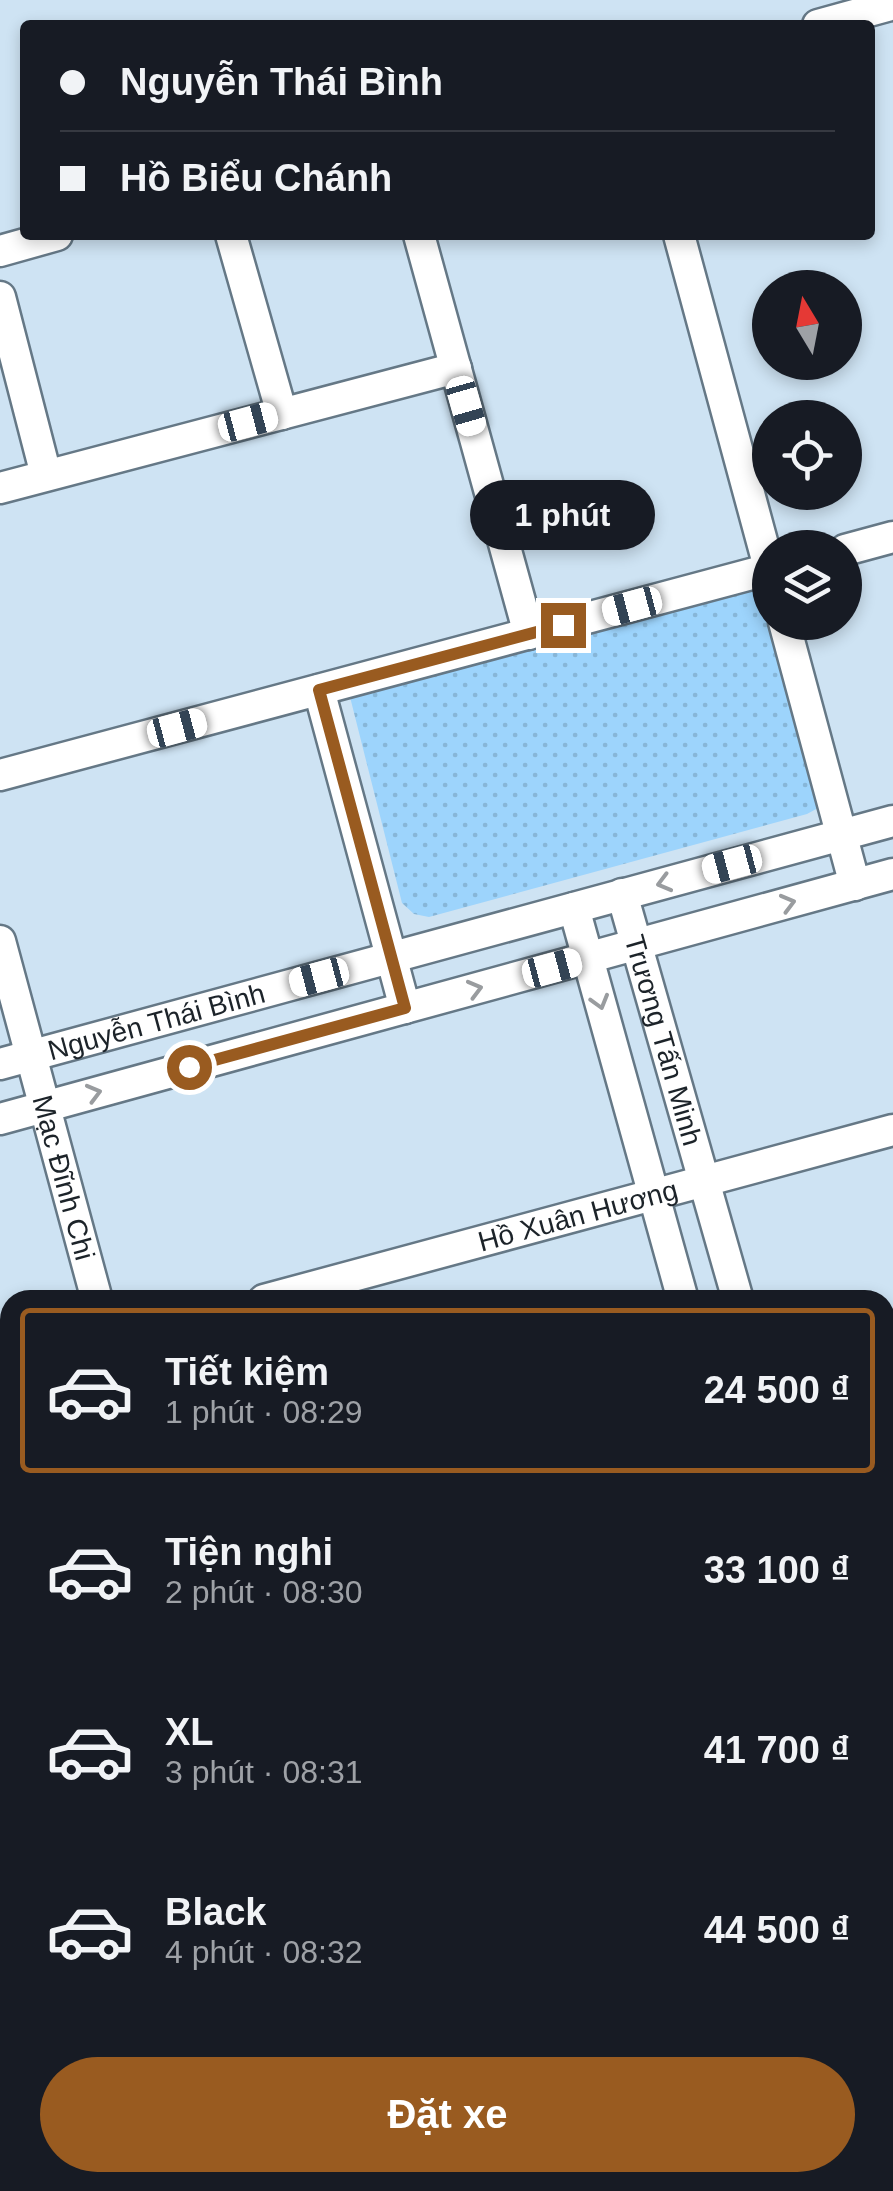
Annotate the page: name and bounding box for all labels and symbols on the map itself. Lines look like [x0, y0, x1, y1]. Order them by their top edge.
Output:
north arrow [752, 270, 862, 380]
car [443, 373, 489, 439]
car [215, 400, 281, 444]
callout: 1 phút [470, 480, 656, 550]
car [599, 584, 665, 628]
route end [541, 603, 586, 648]
car [144, 706, 210, 750]
car [699, 842, 765, 886]
one-way arrow [656, 871, 673, 892]
one-way arrow [779, 894, 796, 915]
street label: Trương Tấn Minh [618, 931, 708, 1149]
car [519, 946, 585, 990]
car [286, 955, 352, 999]
street label: Nguyễn Thái Bình [44, 978, 268, 1066]
one-way arrow [466, 980, 483, 1001]
one-way arrow [589, 993, 610, 1010]
route start [167, 1045, 212, 1090]
one-way arrow [85, 1084, 102, 1105]
street label: Mạc Đĩnh Chi [26, 1092, 101, 1264]
street label: Hồ Xuân Hương [475, 1174, 681, 1257]

